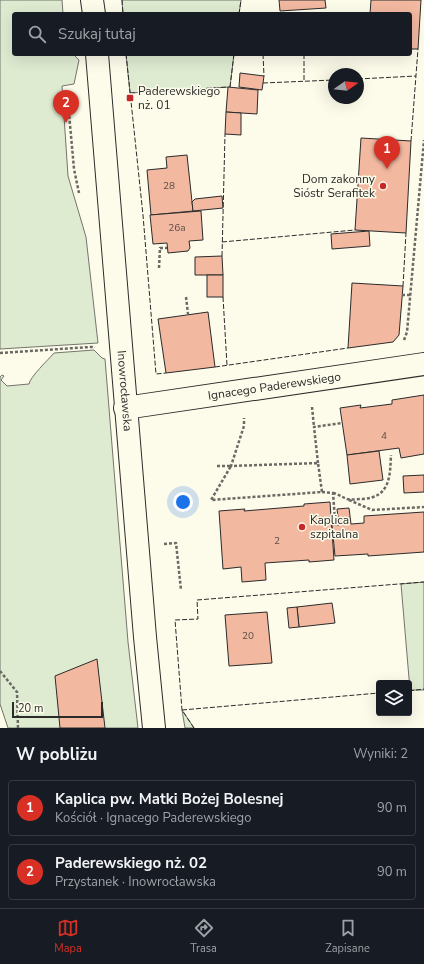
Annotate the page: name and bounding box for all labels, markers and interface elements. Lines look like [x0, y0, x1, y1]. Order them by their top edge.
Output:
search box [12, 12, 412, 56]
icon: search [26, 23, 48, 45]
text: Szukaj tutaj [58, 24, 136, 44]
north arrow [328, 68, 364, 104]
place label: Paderewskiego nż. 01 [138, 83, 221, 113]
pin: 2 [53, 90, 79, 123]
marker: Paderewskiego nż. 01 [125, 93, 135, 103]
pin: 1 [374, 136, 400, 169]
place label: Dom zakonny Sióstr Serafitek [293, 171, 376, 201]
house number: 28 [163, 179, 175, 193]
marker: Dom zakonny Sióstr Serafitek [378, 181, 388, 191]
house number: 26a [168, 221, 186, 235]
street label: Inowrocławska [113, 350, 136, 432]
street label: Ignacego Paderewskiego [207, 368, 342, 404]
house number: 4 [381, 429, 387, 443]
your location [173, 492, 193, 512]
place label: Kaplica szpitalna [310, 512, 358, 542]
marker: Kaplica szpitalna [297, 522, 307, 532]
house number: 2 [274, 534, 280, 548]
house number: 20 [242, 629, 254, 643]
map controls [376, 680, 412, 716]
button: layers [376, 680, 412, 716]
scale bar [12, 700, 103, 719]
text: 20 m [18, 701, 43, 716]
text: W pobliżu [16, 743, 97, 766]
text: Wyniki: 2 [353, 745, 408, 763]
text: Kaplica pw. Matki Bożej Bolesnej [55, 789, 283, 809]
text: 1 [26, 799, 34, 817]
text: 90 m [377, 799, 407, 817]
text: Kościół · Ignacego Paderewskiego [55, 809, 251, 827]
text: Paderewskiego nż. 02 [55, 853, 207, 873]
text: 2 [26, 863, 34, 881]
text: 90 m [377, 863, 407, 881]
text: Przystanek · Inowrocławska [55, 873, 216, 891]
tab: Mapa [54, 917, 82, 956]
tab: Trasa [190, 917, 217, 956]
tab: Zapisane [325, 917, 370, 956]

